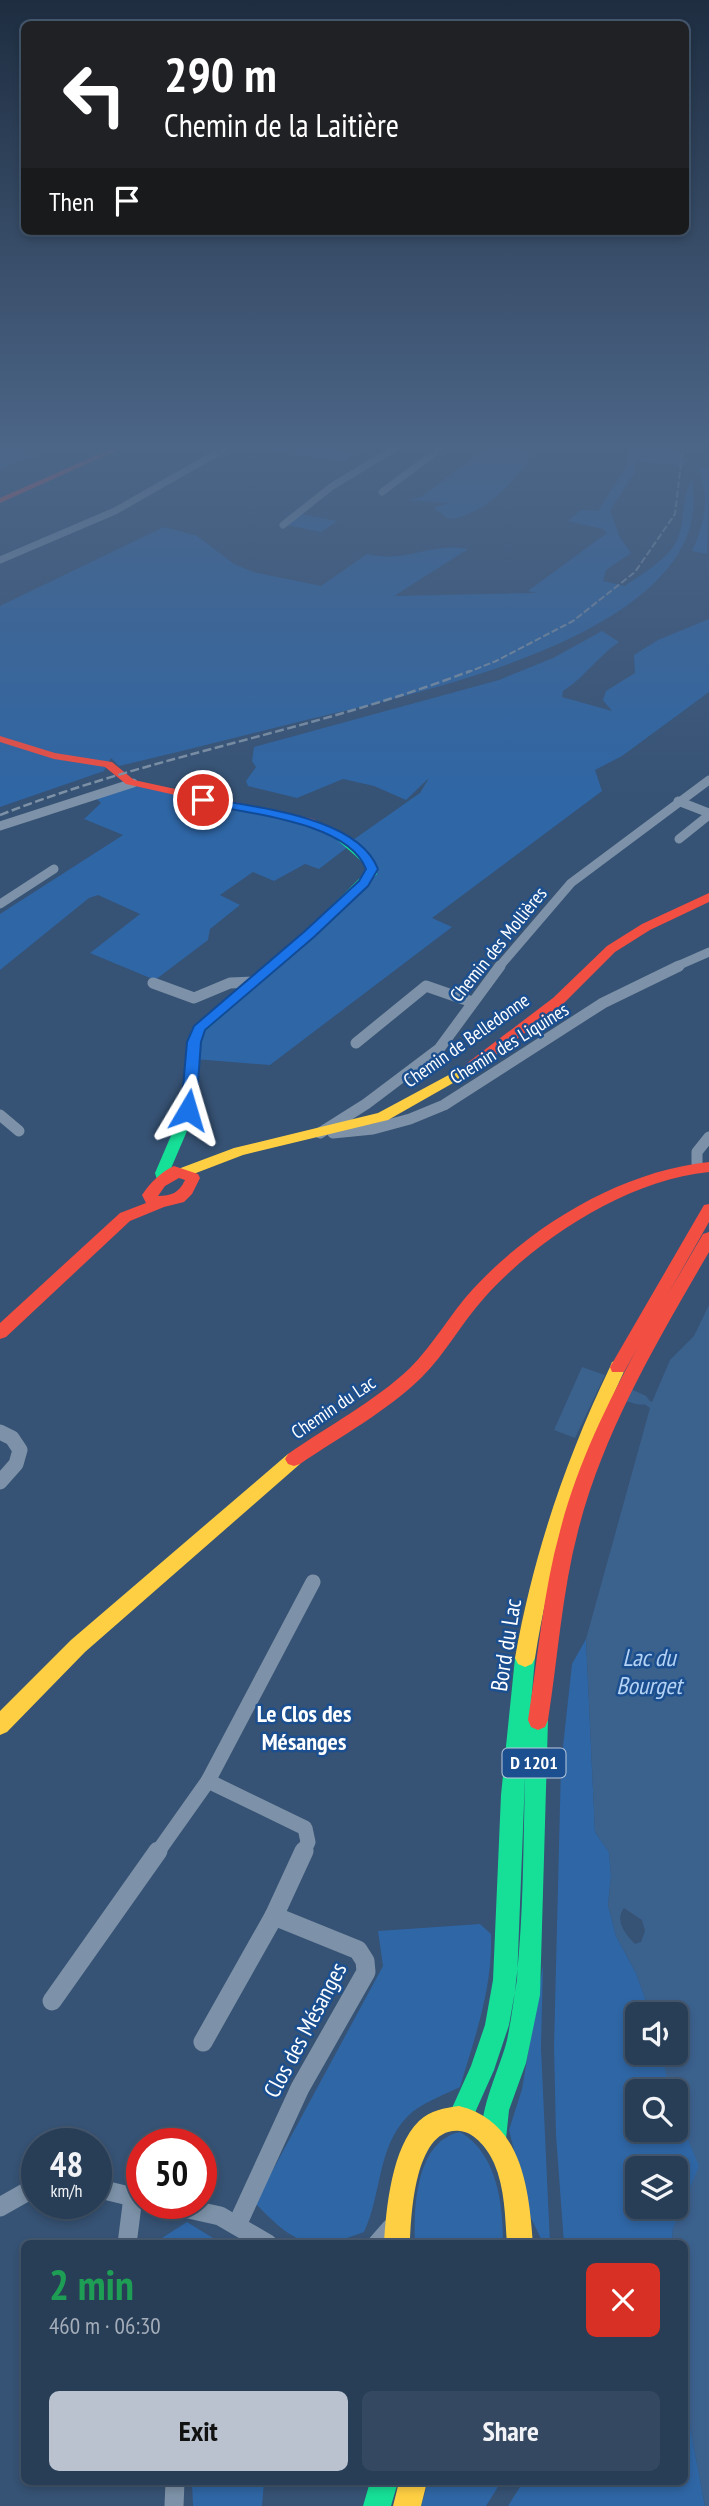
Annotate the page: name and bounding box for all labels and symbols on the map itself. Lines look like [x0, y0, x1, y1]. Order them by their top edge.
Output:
pin [173, 770, 233, 830]
street label: Chemin des Mollières [444, 882, 552, 1006]
street label: Chemin de Belledonne [398, 988, 534, 1092]
street label: Chemin des Liquines [445, 997, 573, 1089]
position arrow [151, 1073, 225, 1147]
street label: Chemin du Lac [286, 1370, 380, 1444]
street label: Bord du Lac [484, 1597, 527, 1693]
water label: Lac du Bourget [616, 1642, 684, 1701]
district label: Le Clos des Mésanges [257, 1698, 351, 1757]
road number: D 1201 [503, 1748, 566, 1778]
street label: Clos des Mésanges [257, 1957, 352, 2102]
speed limit sign: 50 [126, 2128, 217, 2219]

